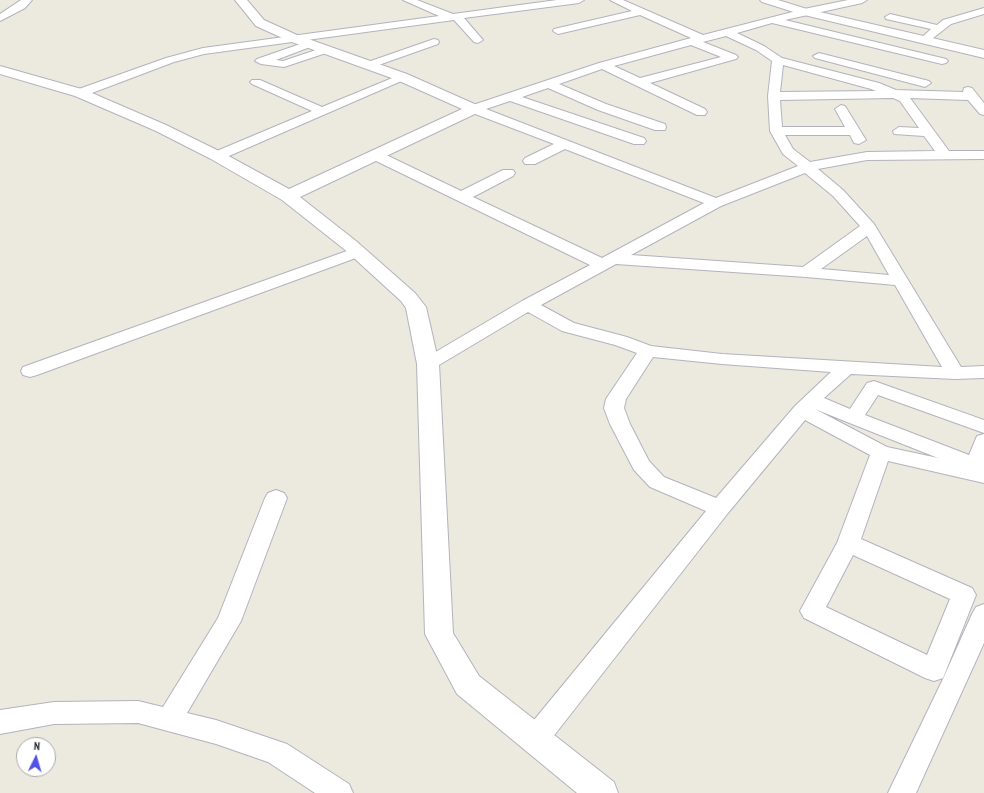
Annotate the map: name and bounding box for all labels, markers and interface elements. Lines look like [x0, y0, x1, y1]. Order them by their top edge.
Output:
north arrow [16, 737, 56, 777]
text: N [33, 739, 41, 753]

